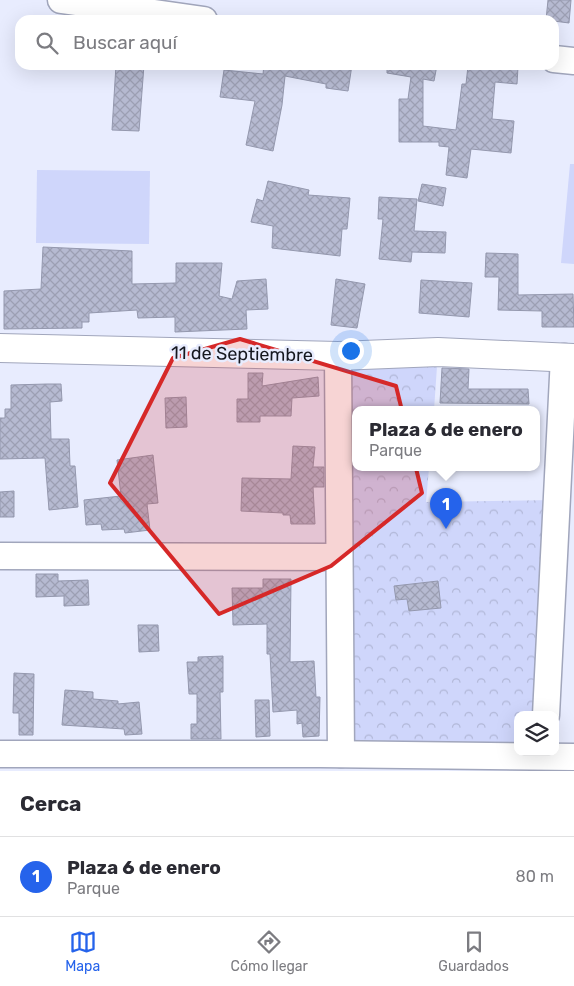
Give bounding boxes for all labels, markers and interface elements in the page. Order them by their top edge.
search box [15,15,559,70]
icon: search [33,29,61,57]
text: Buscar aquí [73,31,177,54]
your location [338,338,364,364]
street label: 11 de Septiembre [171,342,313,366]
popup [352,406,540,471]
text: Plaza 6 de enero [369,418,523,441]
text: Parque [369,441,422,460]
pin: 1 [430,488,462,529]
map controls [514,711,559,756]
button: layers [514,711,559,756]
text: Cerca [20,791,81,816]
text: Plaza 6 de enero [67,856,221,879]
text: 1 [32,867,40,886]
text: 80 m [516,867,554,886]
text: Parque [67,879,120,898]
tab: Mapa [65,928,100,975]
tab: Cómo llegar [231,928,308,975]
tab: Guardados [438,928,509,975]

